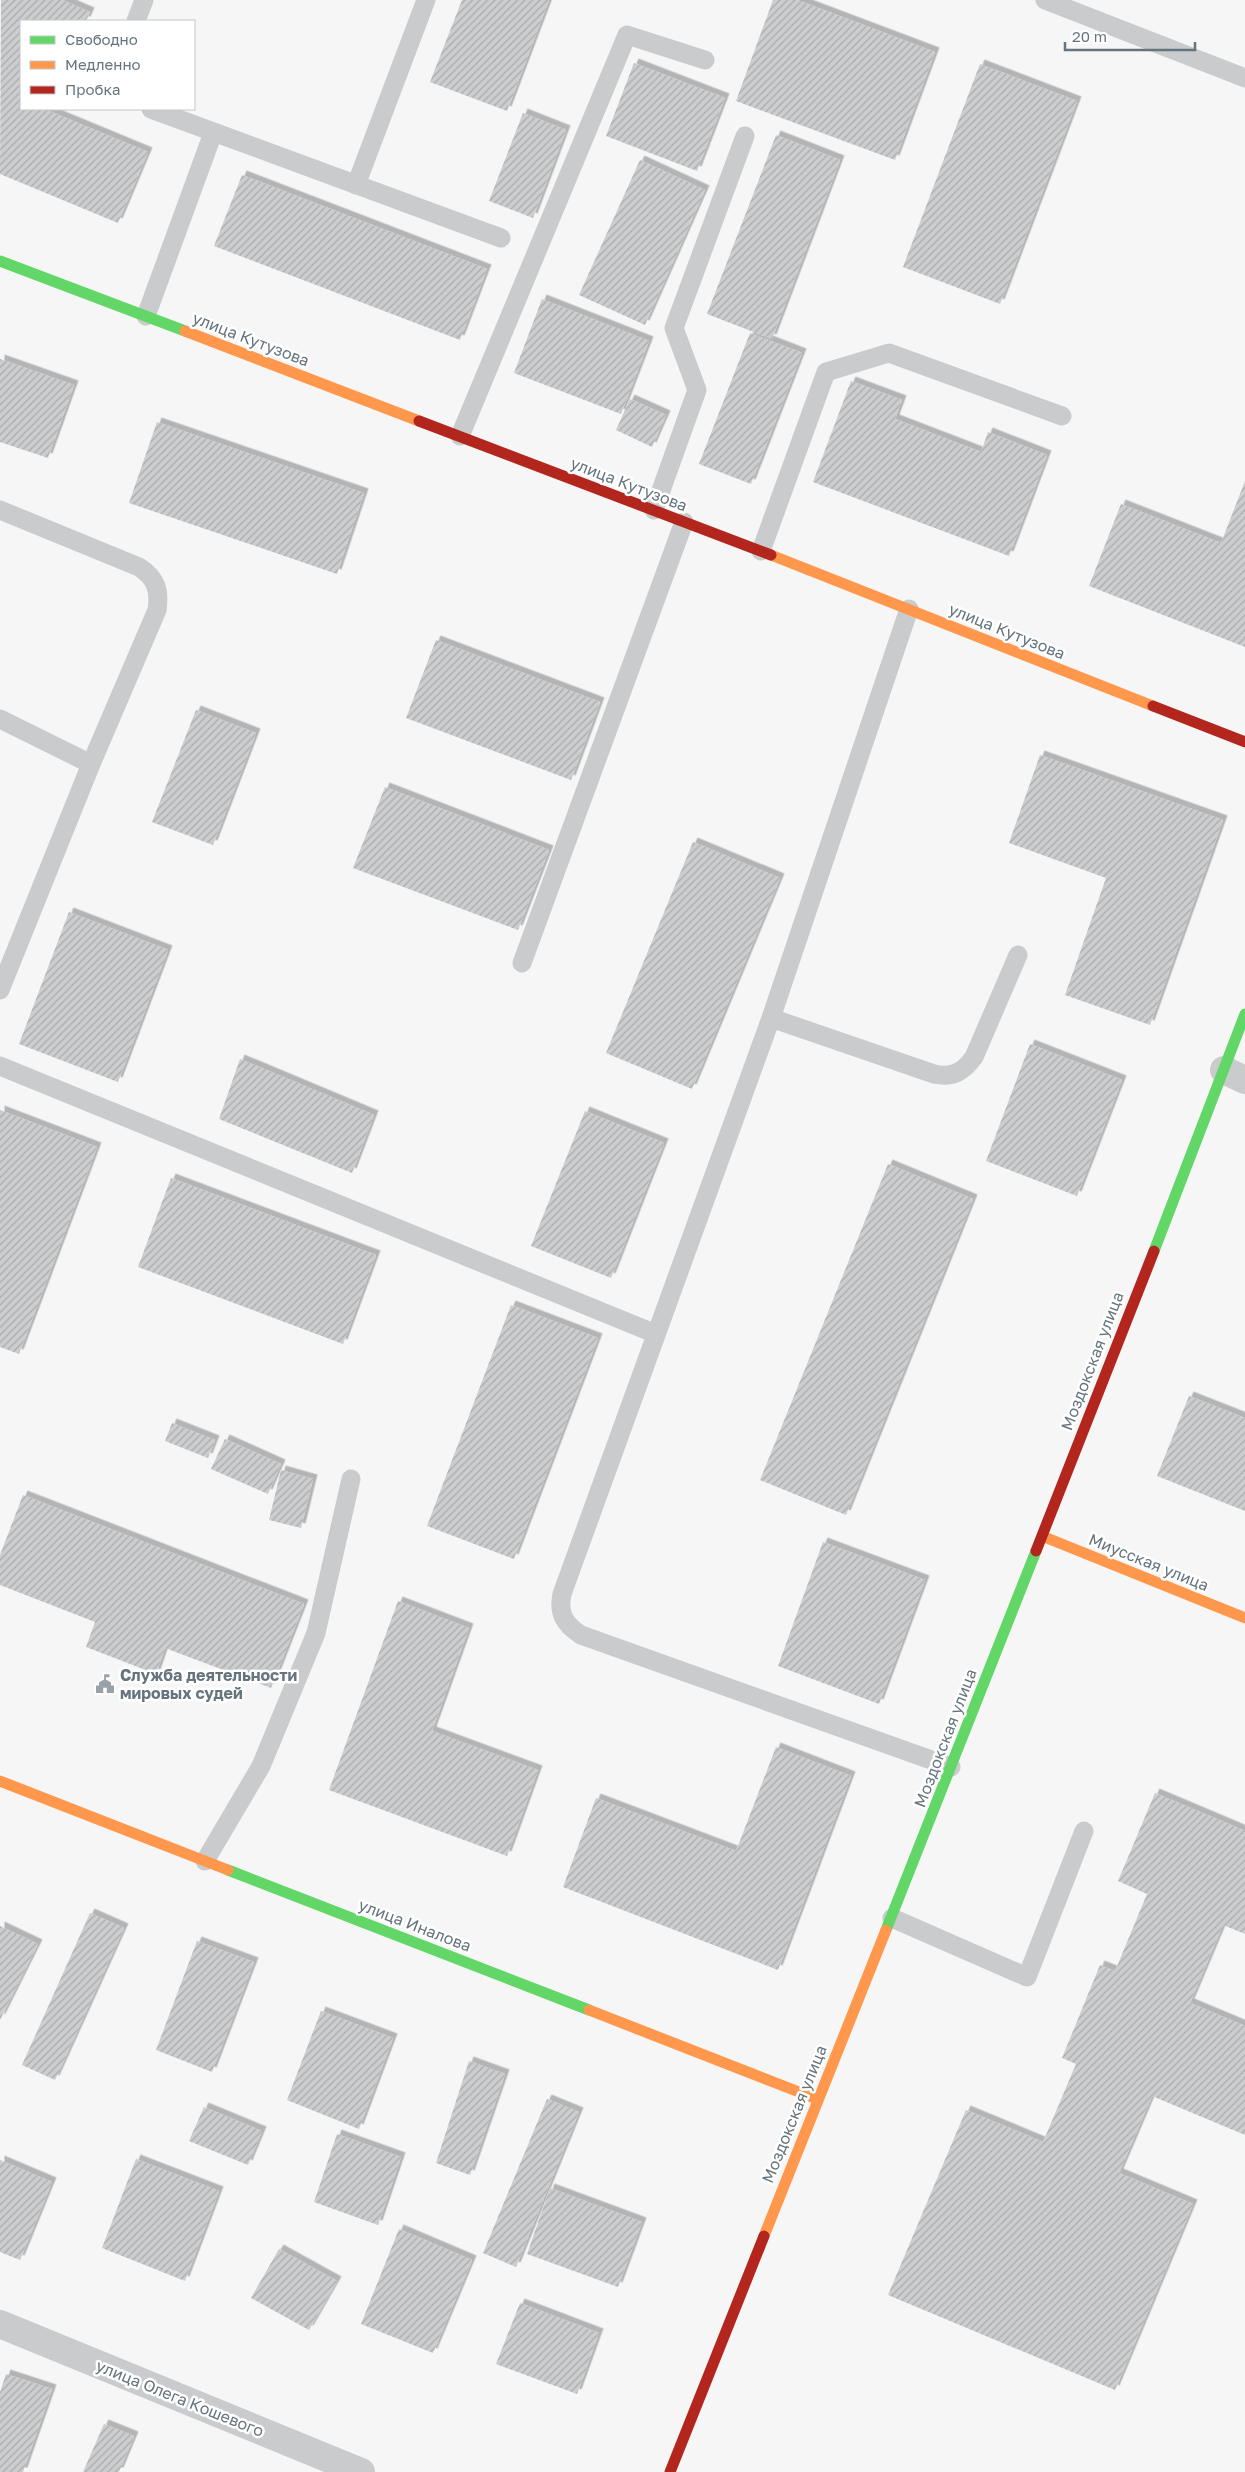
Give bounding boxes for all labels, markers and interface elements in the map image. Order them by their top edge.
legend [20,20,195,110]
scale bar [1065,20,1195,52]
text: 20 m [1072,27,1107,45]
text: Свободно [65,30,138,48]
text: Медленно [65,55,141,73]
text: Пробка [65,80,120,98]
street label: улица Кутузова [190,308,312,370]
street label: улица Кутузова [568,453,690,515]
street label: улица Кутузова [946,599,1068,663]
street label: Моздокская улица [1056,1289,1128,1433]
street label: Миусская улица [1086,1529,1212,1595]
place label: Служба деятельности мировых судей [120,1665,297,1703]
street label: Моздокская улица [909,1666,981,1810]
public building icon: Служба деятельности мировых судей [94,1673,116,1695]
street label: улица Иналова [356,1894,474,1956]
street label: Моздокская улица [757,2042,831,2186]
street label: улица Олега Кошевого [93,2355,267,2441]

